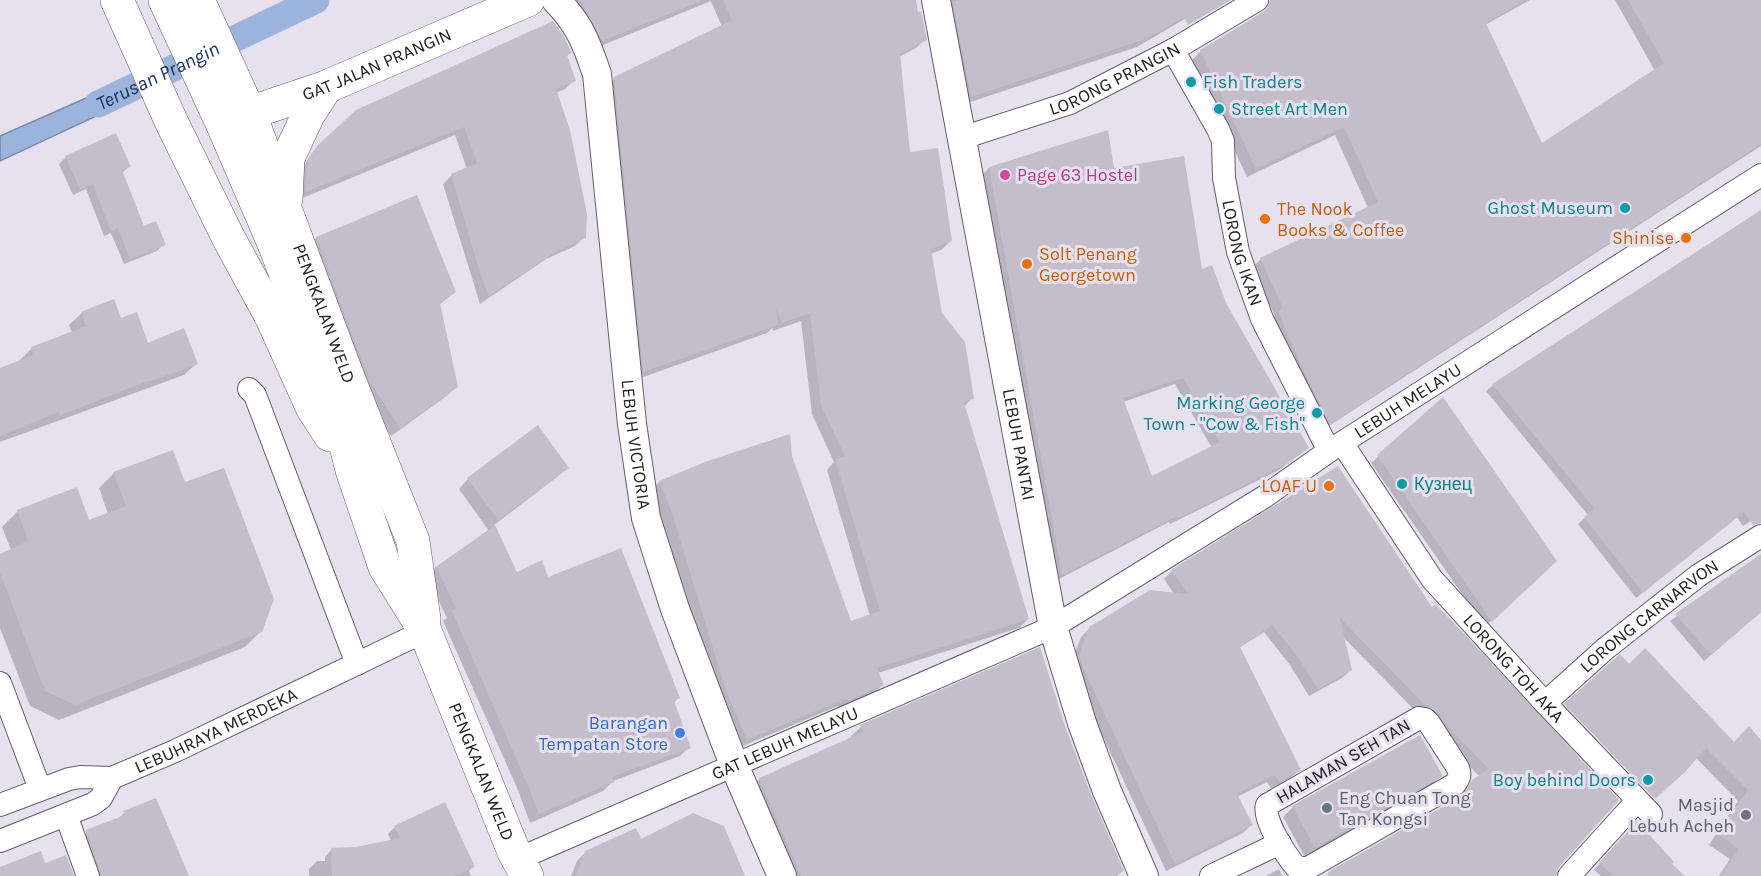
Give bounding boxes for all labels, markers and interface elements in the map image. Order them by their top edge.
street label: GAT JALAN PRANGIN [299,23,455,105]
water label: Terusan Prangin [92,36,223,115]
street label: LORONG PRANGIN [1046,37,1184,120]
place label: Fish Traders [1203,71,1302,93]
marker: Fish Traders [1184,75,1198,89]
place label: Street Art Men [1231,98,1348,120]
marker: Street Art Men [1212,102,1226,116]
place label: Page 63 Hostel [1017,164,1138,186]
marker: Page 63 Hostel [998,168,1012,182]
place label: Ghost Museum [1488,197,1613,219]
street label: LORONG IKAN [1217,198,1267,309]
place label: The Nook Books & Coffee [1277,198,1404,241]
marker: Ghost Museum [1618,201,1632,215]
marker: The Nook Books & Coffee [1258,212,1272,226]
place label: Shinise [1612,227,1674,249]
marker: Shinise [1679,231,1693,245]
street label: PENGKALAN WELD [288,241,360,386]
place label: Solt Penang Georgetown [1039,243,1137,286]
marker: Solt Penang Georgetown [1020,257,1034,271]
street label: LEBUH MELAYU [1350,358,1466,443]
street label: LEBUH VICTORIA [617,378,656,511]
street label: LEBUH PANTAI [998,387,1040,502]
place label: Marking George Town - "Cow & Fish" [1144,392,1305,435]
marker: Marking George Town - "Cow & Fish" [1310,406,1324,420]
place label: Кузнец [1414,473,1472,495]
place label: LOAF U [1261,475,1317,497]
marker: Кузнец [1395,477,1409,491]
marker: LOAF U [1322,479,1336,493]
street label: LORONG CARNARVON [1575,554,1723,677]
street label: LORONG TOH AKA [1458,609,1569,727]
street label: LEBUHRAYA MERDEKA [131,683,301,778]
street label: PENGKALAN WELD [444,699,519,844]
street label: GAT LEBUH MELAYU [708,702,862,785]
place label: Barangan Tempatan Store [539,712,668,755]
street label: HALAMAN SEH TAN [1272,714,1414,808]
marker: Barangan Tempatan Store [673,726,687,740]
place label: Boy behind Doors [1493,769,1636,791]
marker: Boy behind Doors [1641,773,1655,787]
place label: Eng Chuan Tong Tan Kongsi [1339,787,1471,830]
place label: Masjid Lebuh Acheh [1629,794,1734,837]
marker: Eng Chuan Tong Tan Kongsi [1320,801,1334,815]
marker: Masjid Lebuh Acheh [1739,808,1753,822]

